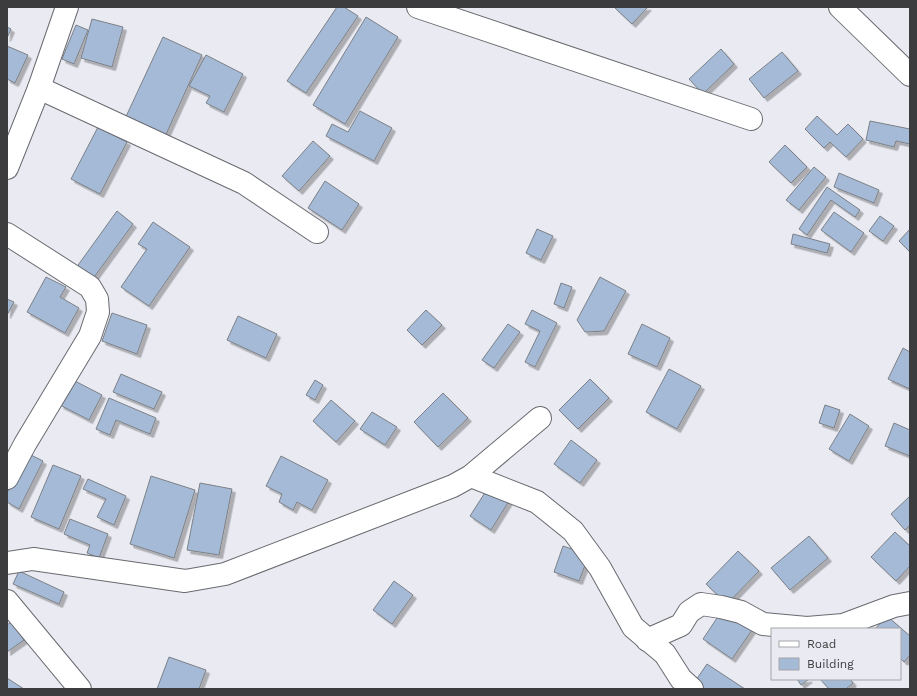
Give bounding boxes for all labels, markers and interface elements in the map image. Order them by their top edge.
legend [771,628,901,680]
text: Road [807,637,836,651]
text: Building [807,657,854,671]

